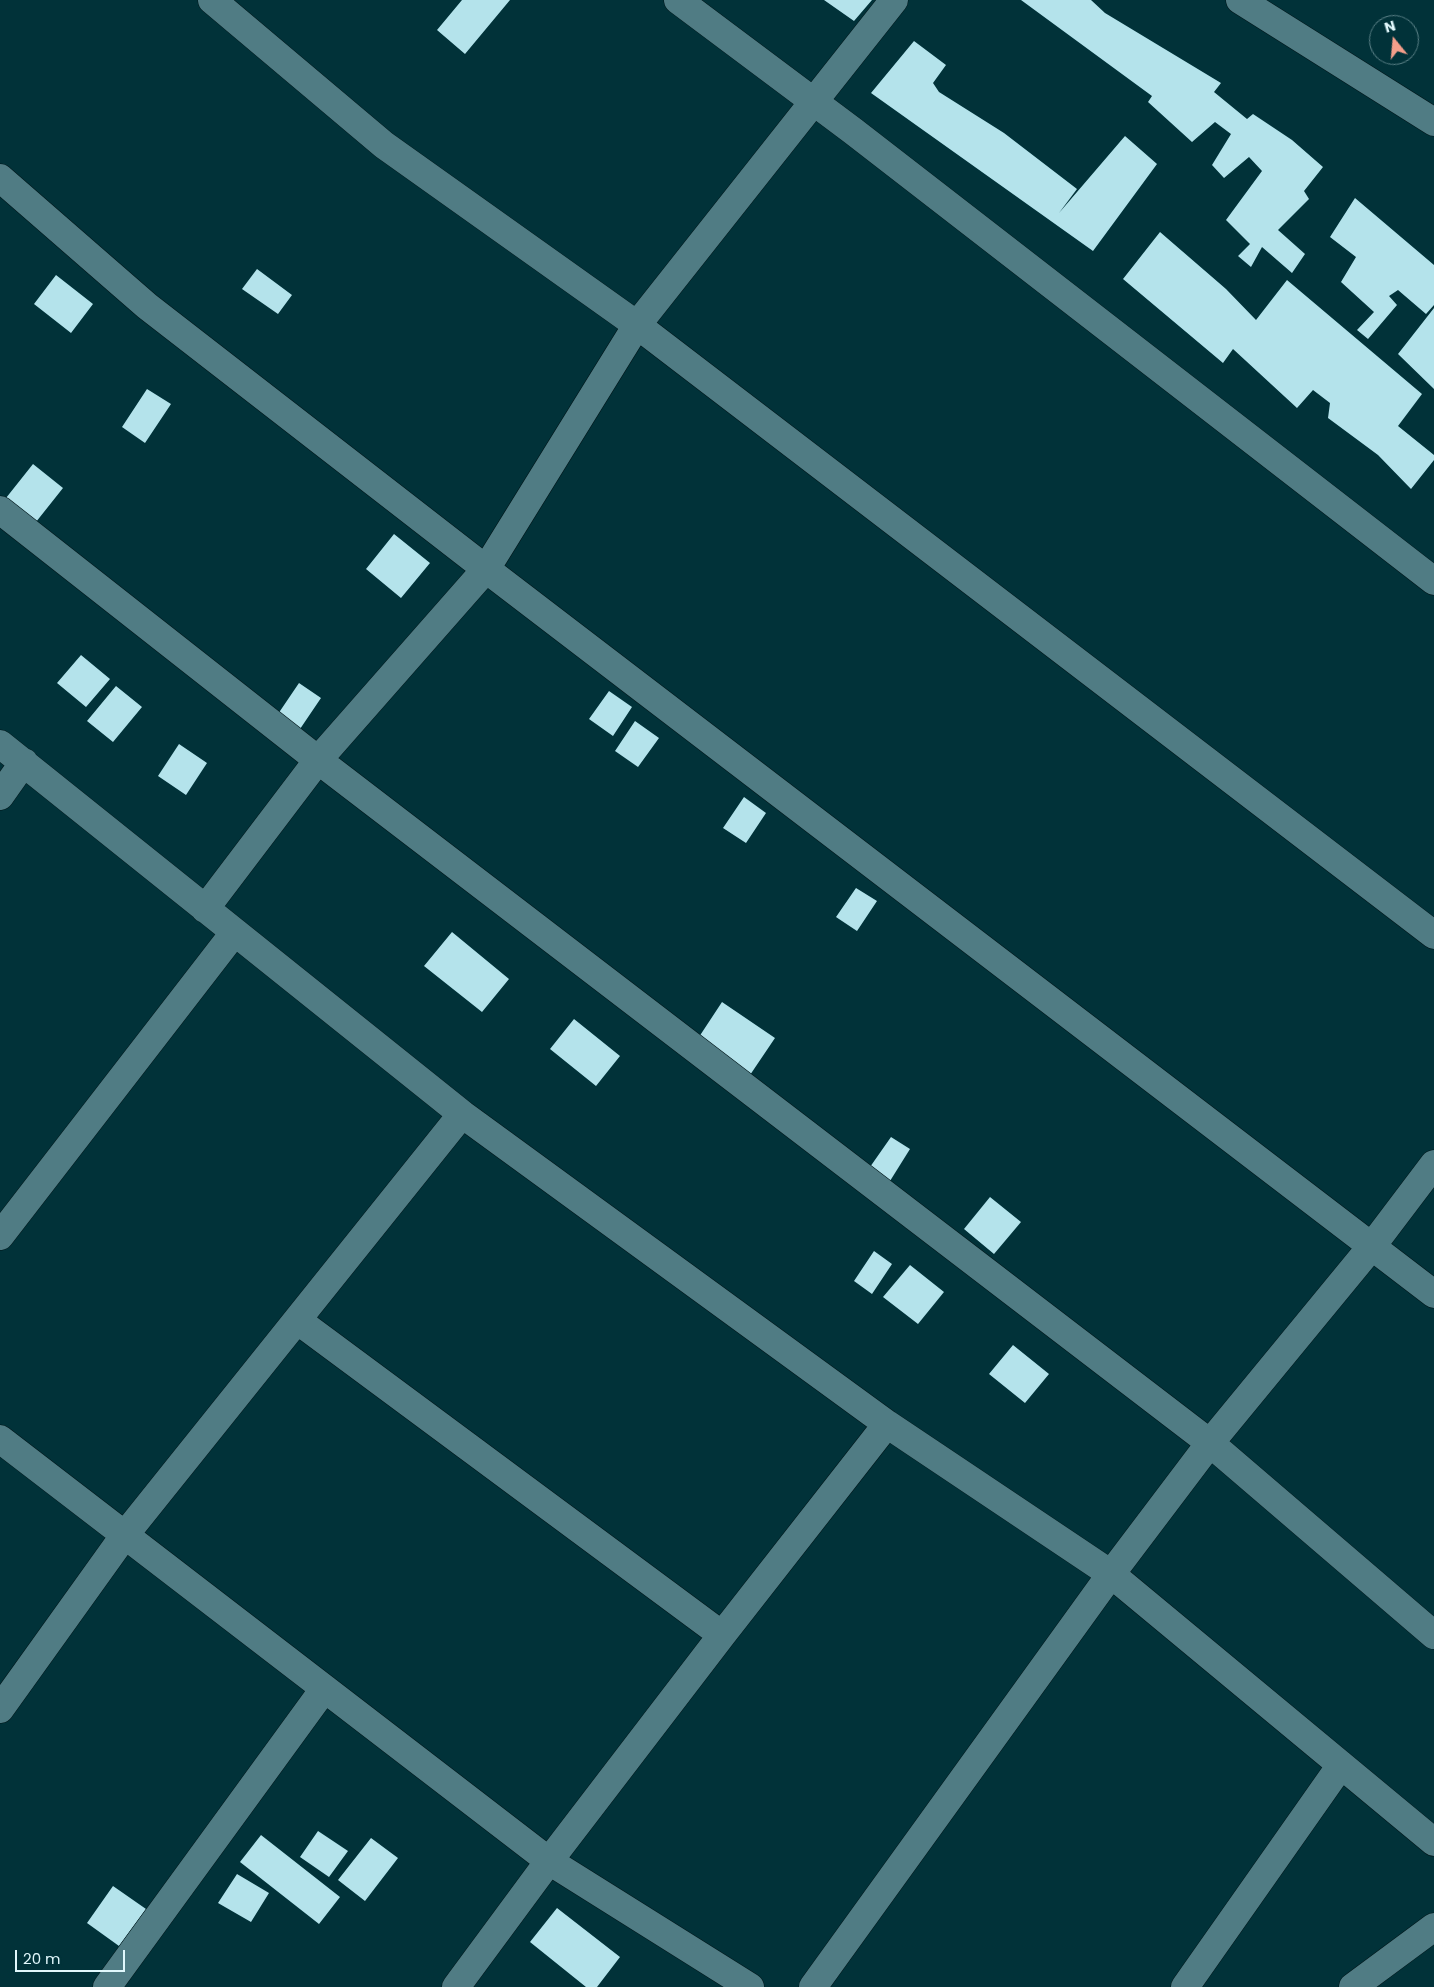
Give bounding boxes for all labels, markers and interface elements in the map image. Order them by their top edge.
north arrow [1369,15,1419,65]
text: N [1382,16,1398,38]
scale bar [18,1940,128,1972]
text: 20 m [23,1948,61,1969]

